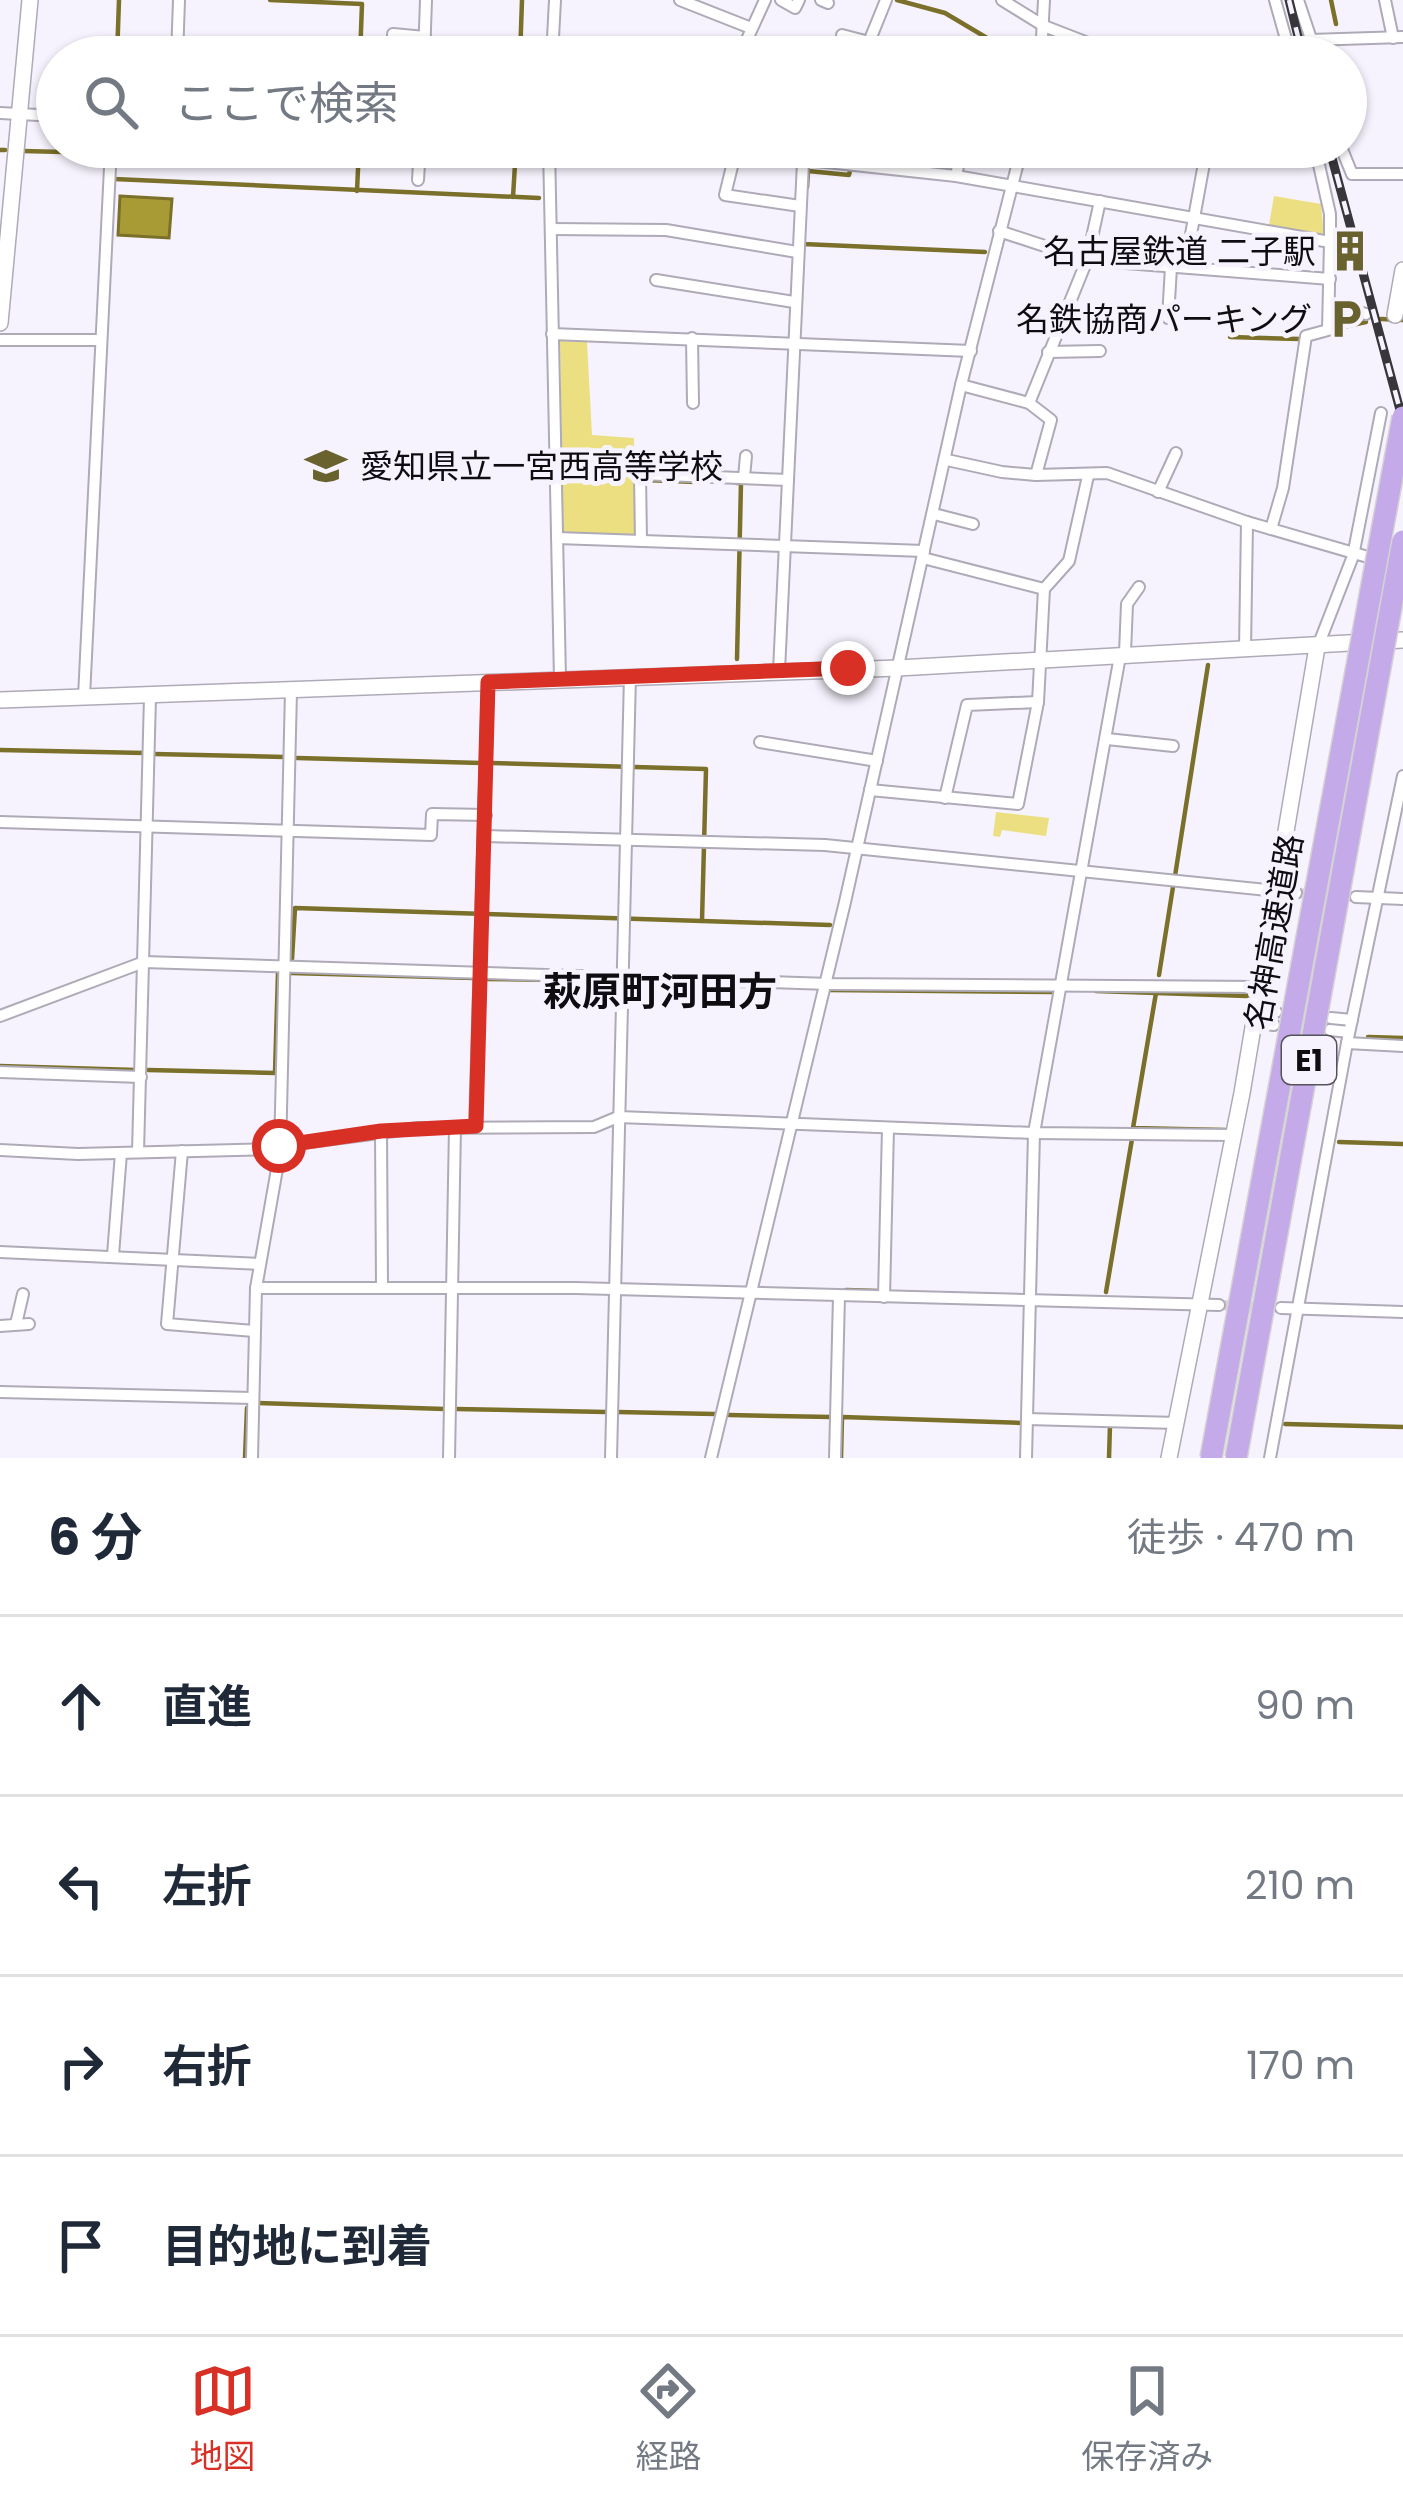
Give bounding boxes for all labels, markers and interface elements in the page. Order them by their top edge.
search box [36,36,1367,168]
icon: search [78,69,144,135]
text: ここで検索 [174,72,399,135]
place label: 名古屋鉄道 二子駅 [1043,228,1316,275]
building icon: 名古屋鉄道 二子駅 [1327,228,1373,274]
place label: 名鉄協商パーキング [1016,296,1312,343]
parking icon: 名鉄協商パーキング [1323,296,1369,342]
school or university icon: 愛知県立一宮西高等学校 [303,443,349,489]
place label: 愛知県立一宮西高等学校 [360,443,723,490]
route end [821,641,875,695]
street label: 名神高速道路 [1234,830,1314,1034]
district label: 萩原町河田方 [543,964,777,1019]
road number: E1 [1282,1036,1336,1084]
route start [252,1119,306,1173]
text: 6 分 [48,1501,142,1573]
text: 徒歩 · 470 m [1127,1510,1355,1565]
icon: ahead [48,1673,114,1739]
text: 直進 [162,1675,252,1738]
text: 90 m [1255,1678,1355,1733]
icon: left [48,1853,114,1919]
text: 左折 [162,1855,252,1918]
text: 210 m [1245,1858,1355,1913]
icon: right [48,2033,114,2099]
text: 右折 [162,2035,252,2098]
text: 170 m [1246,2038,1355,2093]
icon: arrive [48,2213,114,2279]
text: 目的地に到着 [162,2215,432,2278]
tab: 地図 [190,2358,256,2482]
tab: 経路 [635,2358,701,2482]
tab: 保存済み [1081,2358,1213,2482]

